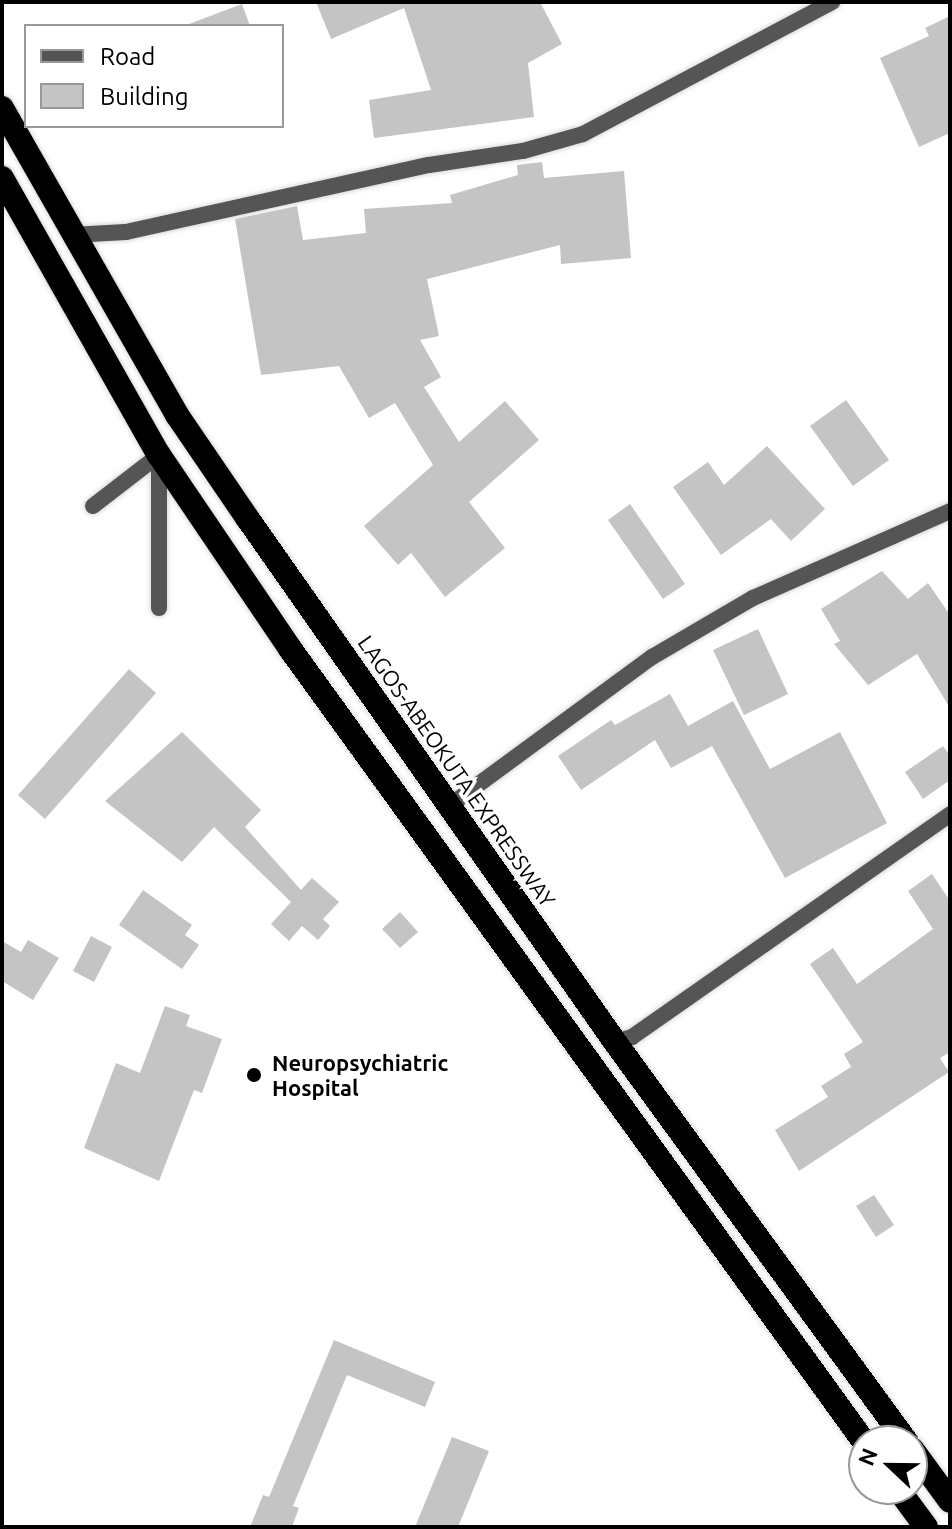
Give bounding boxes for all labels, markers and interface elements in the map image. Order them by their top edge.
legend [24,24,284,128]
text: Road [100,43,155,70]
text: Building [100,83,188,110]
street label: LAGOS-ABEOKUTA EXPRESSWAY [353,630,561,912]
place label: Neuropsychiatric Hospital [272,1049,448,1100]
marker: Neuropsychiatric Hospital [243,1064,265,1086]
north arrow [848,1425,928,1505]
text: N [852,1444,882,1469]

